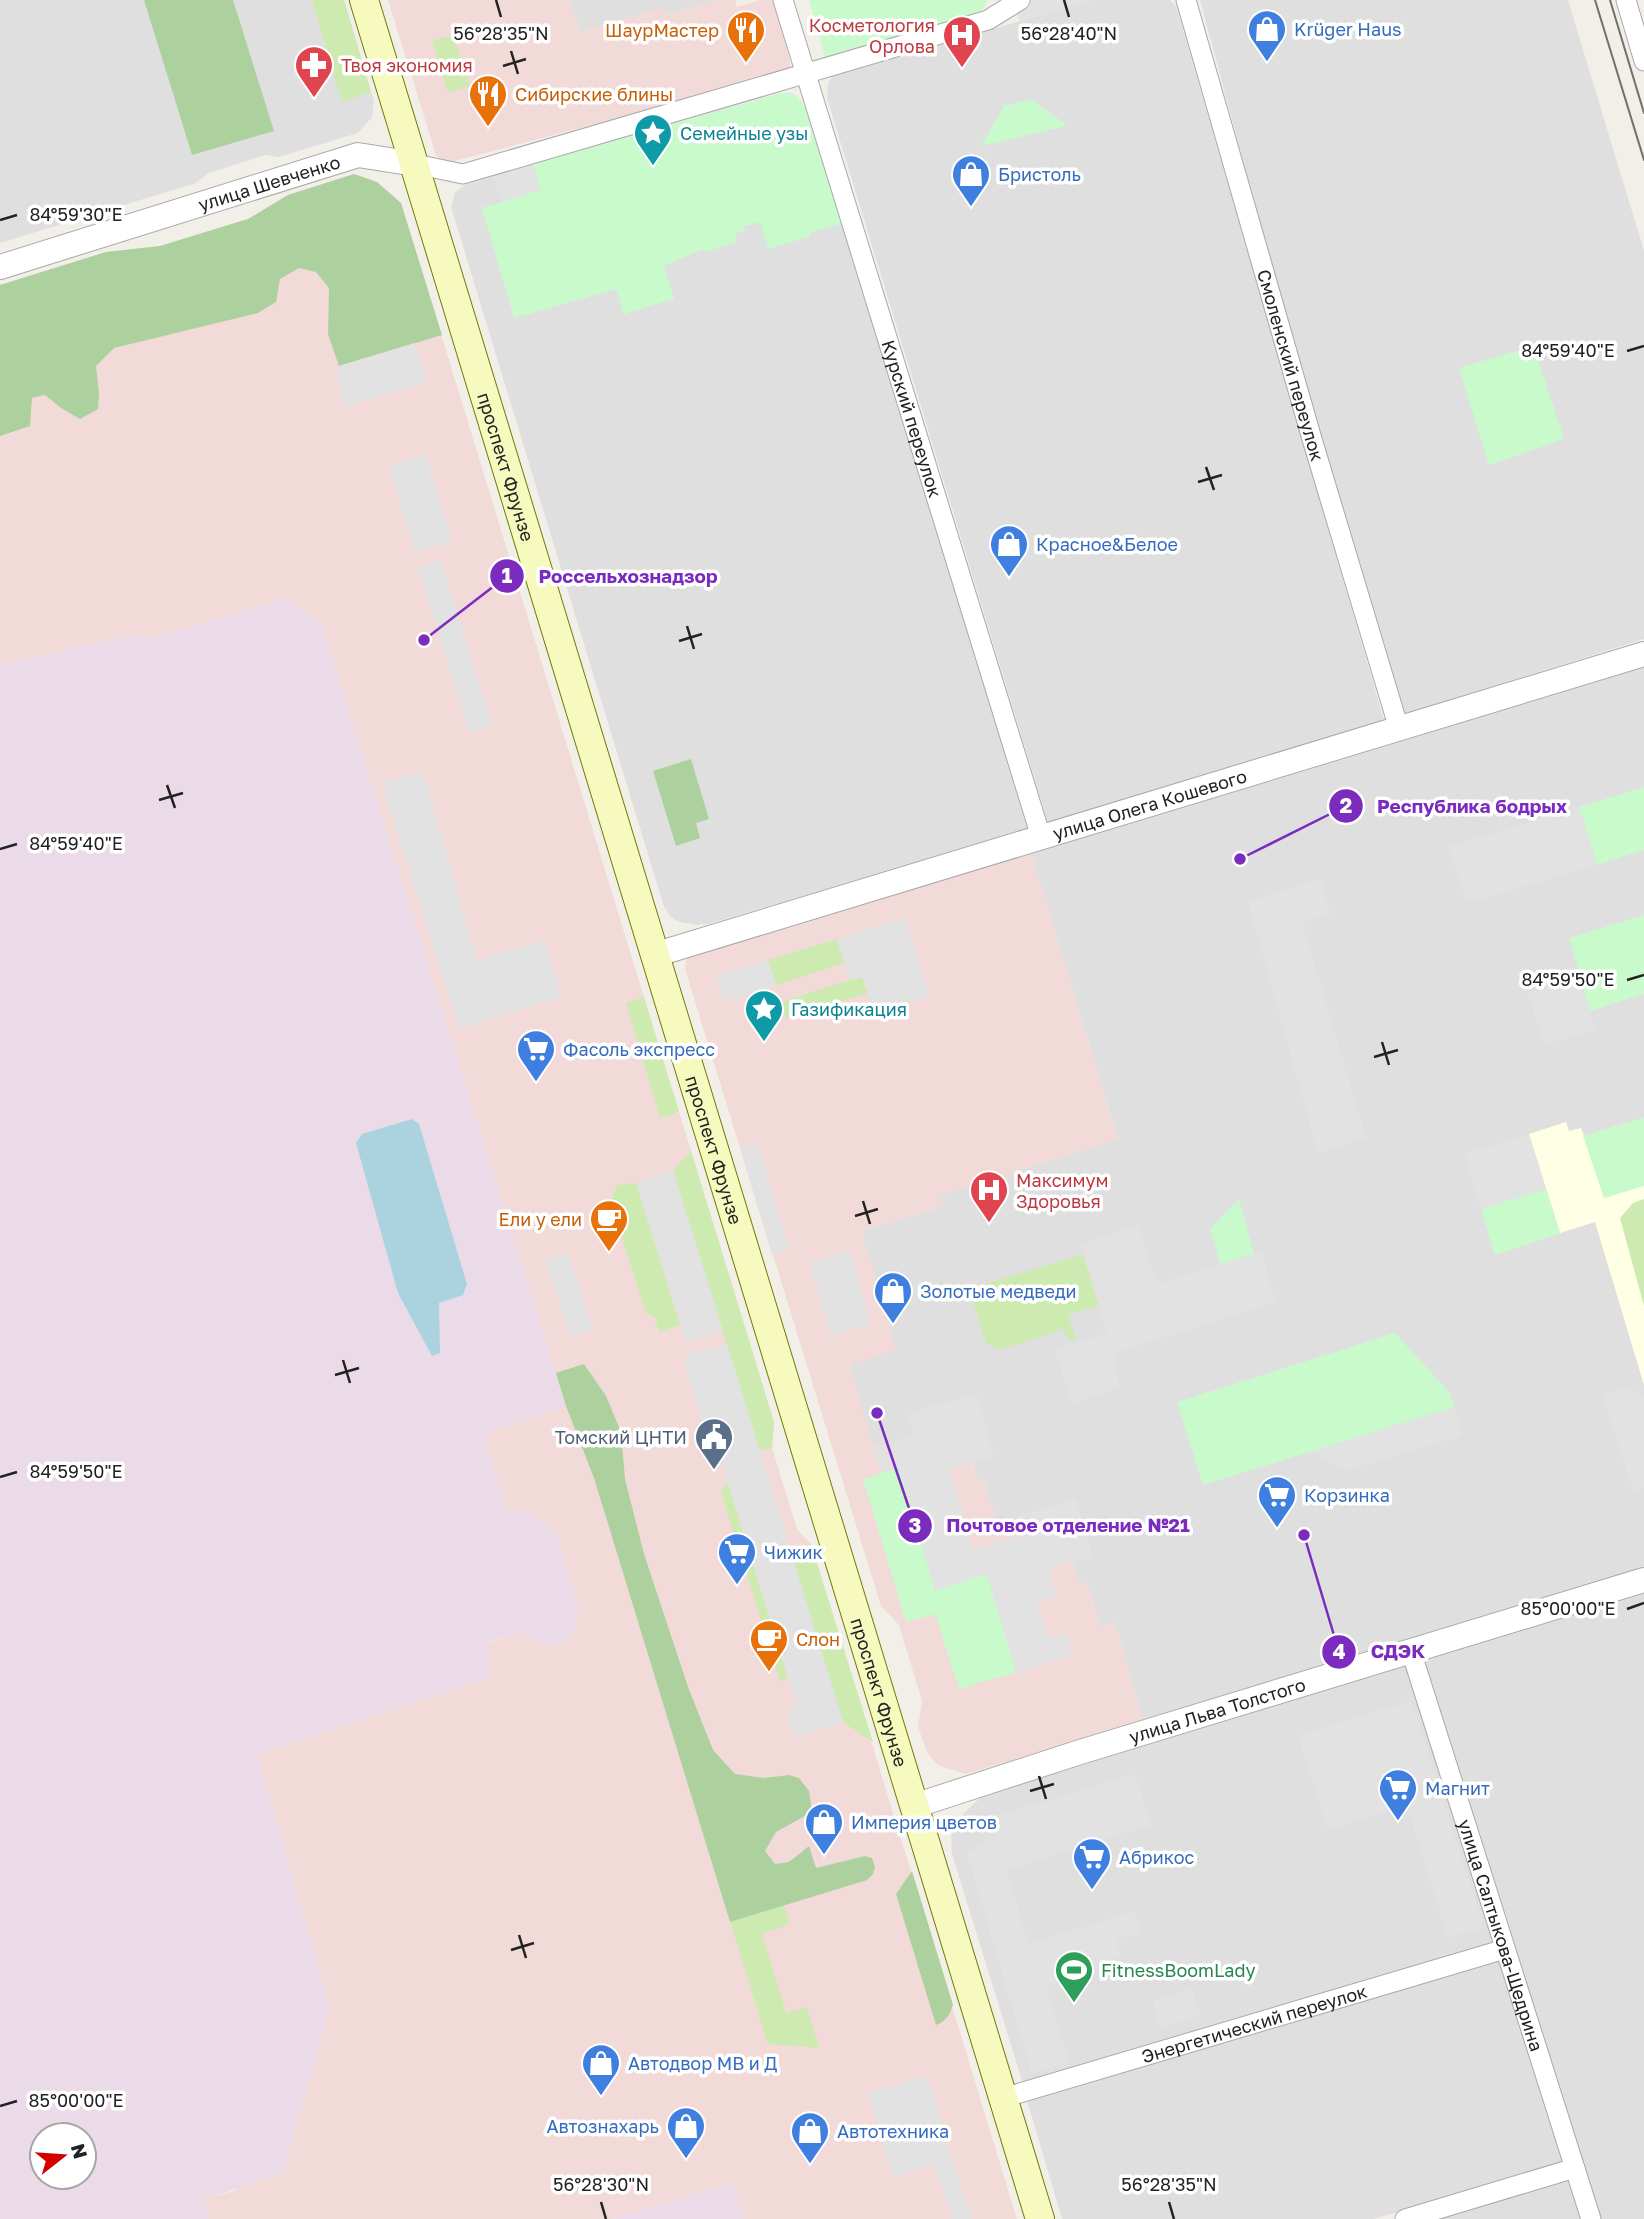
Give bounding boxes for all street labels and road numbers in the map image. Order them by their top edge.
street label: улица Шевченко [195,150,343,215]
street label: Смоленский переулок [1253,267,1329,464]
street label: Курский переулок [877,337,947,500]
street label: проспект Фрунзе [473,390,539,544]
street label: улица Олега Кошевого [1050,764,1249,844]
street label: проспект Фрунзе [681,1073,747,1227]
street label: проспект Фрунзе [846,1615,913,1769]
street label: улица Льва Толстого [1126,1673,1308,1747]
street label: улица Салтыкова-Щедрина [1454,1816,1548,2054]
street label: Энергетический переулок [1139,1980,1369,2067]

